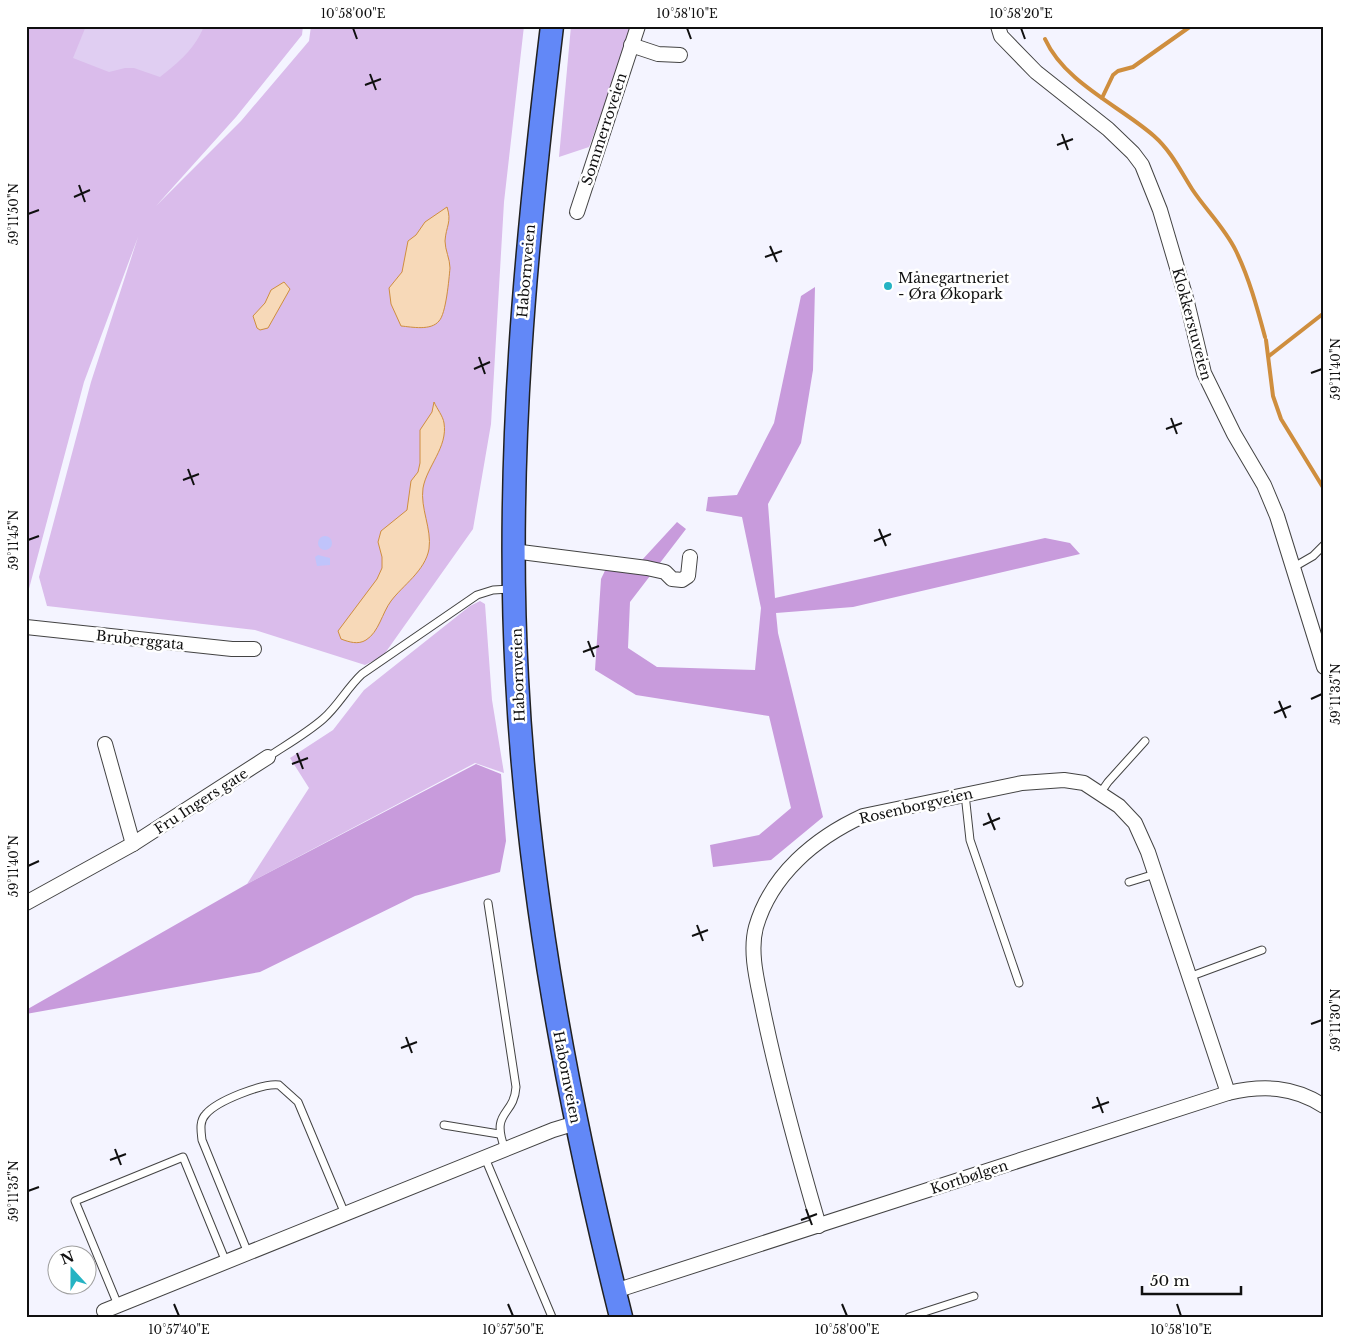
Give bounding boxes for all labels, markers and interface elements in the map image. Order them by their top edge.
text: 10°58'00"E [321,6,386,21]
text: 10°58'10"E [656,6,718,21]
text: 10°58'20"E [989,6,1053,21]
street label: Sommerroveien [577,70,631,187]
text: 59°11'50"N [6,183,21,245]
street label: Habornveien [513,223,539,318]
street label: Klokkerstuveien [1168,266,1216,383]
place label: Månegartneriet - Øra Økopark [898,269,1010,303]
marker: Månegartneriet - Øra Økopark [882,280,894,292]
text: 59°11'40"N [1328,338,1343,400]
text: 59°11'45"N [6,510,21,570]
street label: Bruberggata [95,626,185,654]
street label: Habornveien [507,627,529,722]
text: 59°11'35"N [1328,663,1343,725]
street label: Fru Ingers gate [151,764,251,838]
street label: Rosenborgveien [857,784,975,828]
text: 59°11'40"N [6,835,21,897]
text: 59°11'30"N [1328,988,1343,1052]
street label: Habornveien [549,1029,585,1125]
street label: Kortbølgen [928,1156,1010,1198]
text: 59°11'35"N [6,1160,21,1222]
north arrow [48,1246,98,1296]
text: N [58,1247,77,1269]
scale bar [1142,1263,1241,1295]
text: 50 m [1150,1271,1190,1290]
text: 10°57'40"E [148,1322,210,1337]
text: 10°57'50"E [482,1322,544,1337]
text: 10°58'00"E [815,1322,880,1337]
text: 10°58'10"E [1150,1322,1212,1337]

